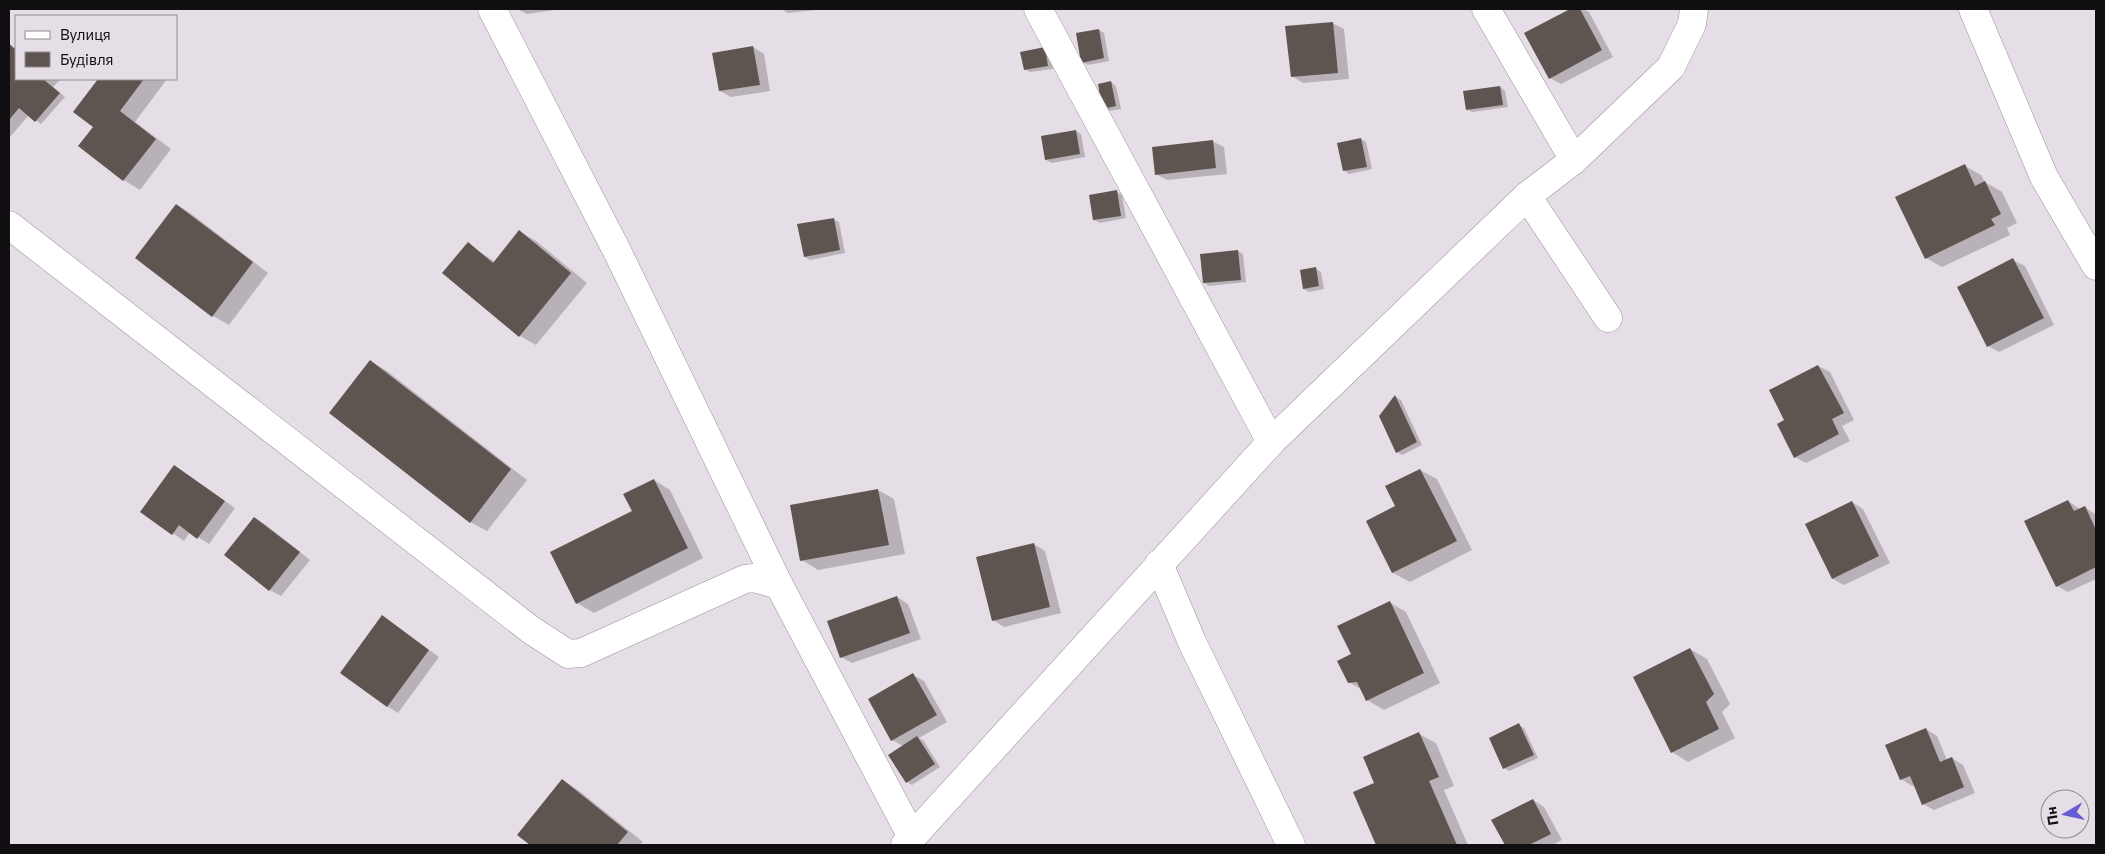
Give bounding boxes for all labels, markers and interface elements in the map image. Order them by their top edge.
legend [15,15,178,80]
text: Вулиця [60,25,111,43]
text: Будівля [60,50,113,68]
north arrow [2040,789,2090,839]
text: Пн [2042,806,2062,827]

